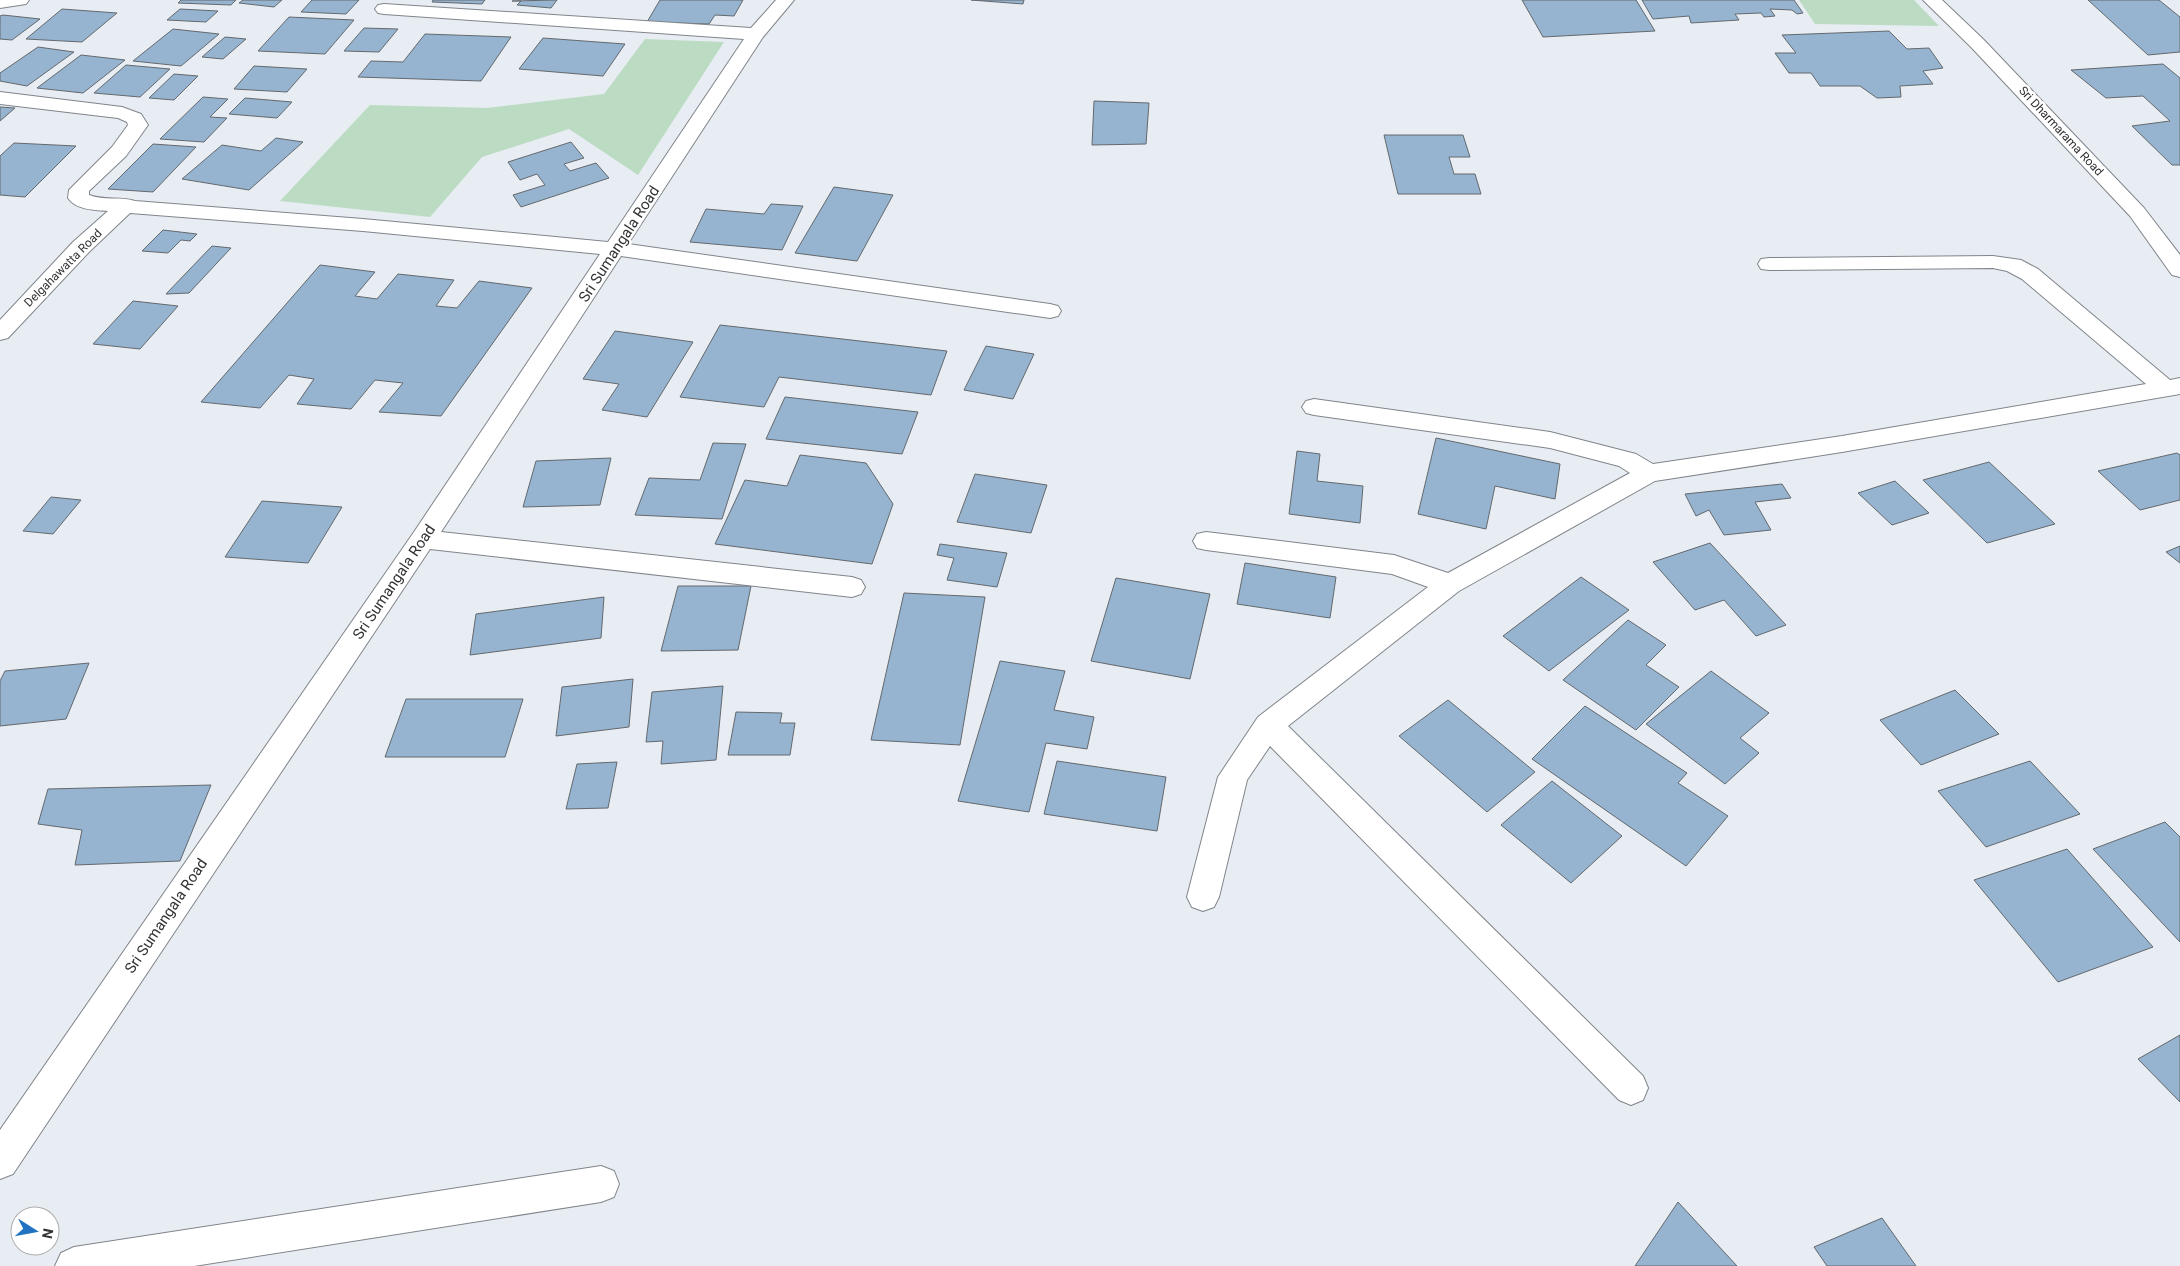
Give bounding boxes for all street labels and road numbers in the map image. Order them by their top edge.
street label: Sri Dharmarama Road [2016,83,2106,179]
street label: Sri Sumangala Road [575,183,663,305]
street label: Delgahawatta Road [21,226,105,310]
street label: Sri Sumangala Road [349,521,439,643]
street label: Sri Sumangala Road [121,855,211,977]

